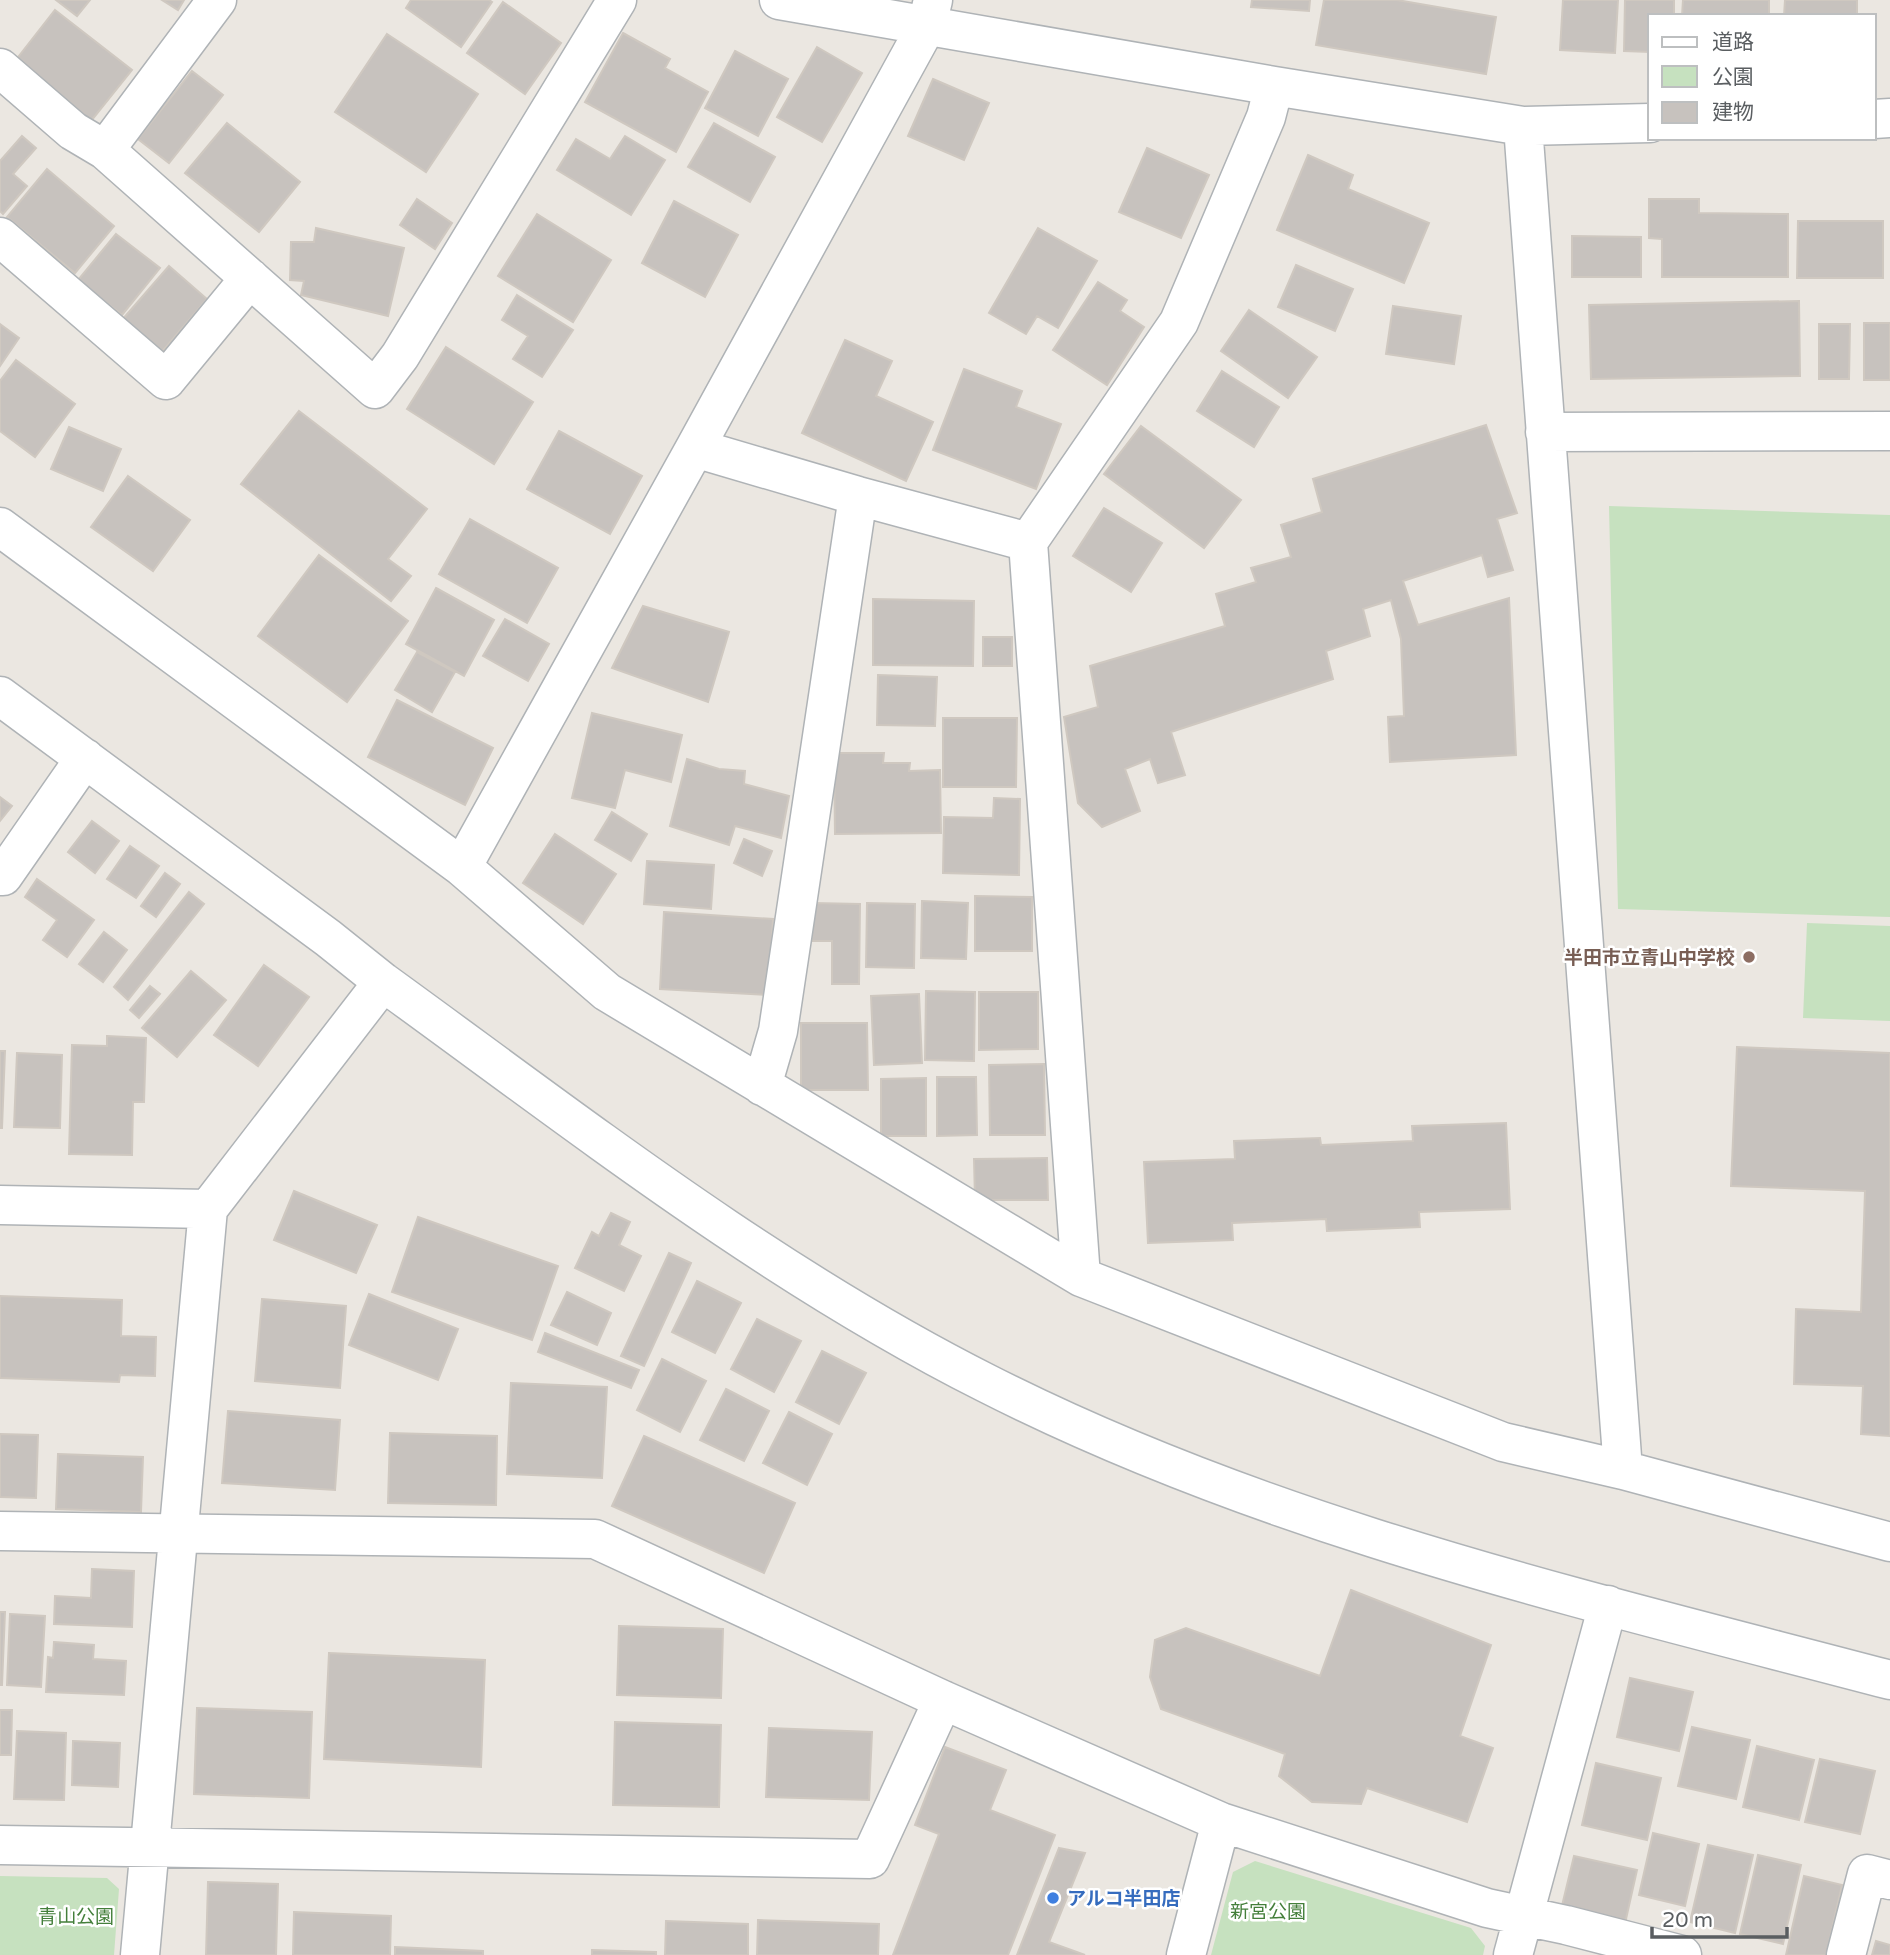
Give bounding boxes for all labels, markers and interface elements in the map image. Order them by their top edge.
legend [1648,14,1876,140]
text: 道路 [1712,30,1754,55]
text: 公園 [1712,65,1754,90]
text: 建物 [1712,100,1754,125]
place label: 半田市立青山中学校 [1564,947,1735,969]
marker: 半田市立青山中学校 [1741,949,1757,965]
place label: アルコ半田店 [1067,1888,1180,1910]
marker: アルコ半田店 [1045,1890,1061,1906]
scale bar [1652,1896,1787,1940]
park label: 新宮公園 [1230,1901,1306,1923]
park label: 青山公園 [38,1906,114,1928]
text: 20 m [1662,1908,1713,1933]

